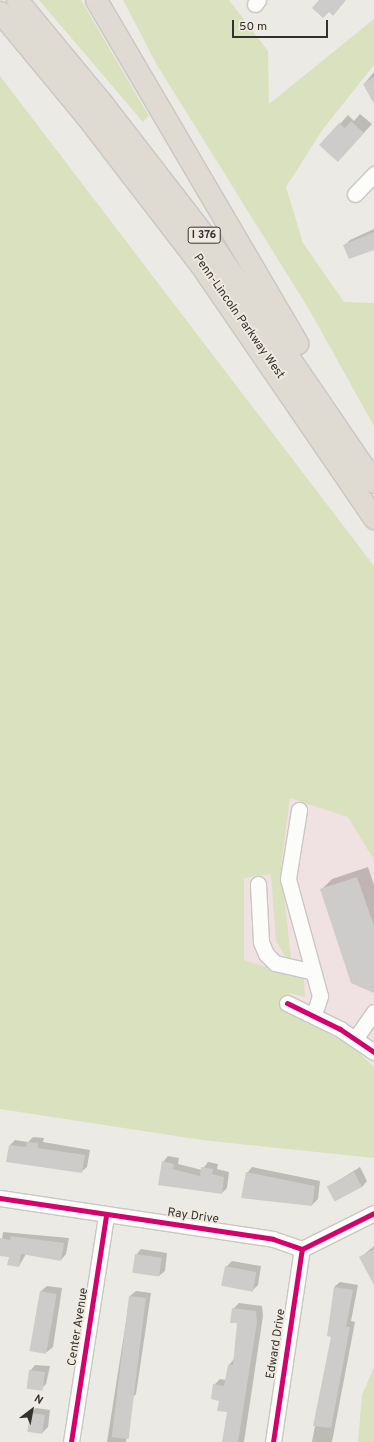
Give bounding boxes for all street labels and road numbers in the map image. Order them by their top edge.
road number: I 376 [187,226,221,244]
street label: Penn-Lincoln Parkway West [189,252,287,382]
street label: Ray Drive [166,1206,220,1228]
street label: Center Avenue [66,1287,92,1367]
street label: Edward Drive [264,1308,290,1380]

